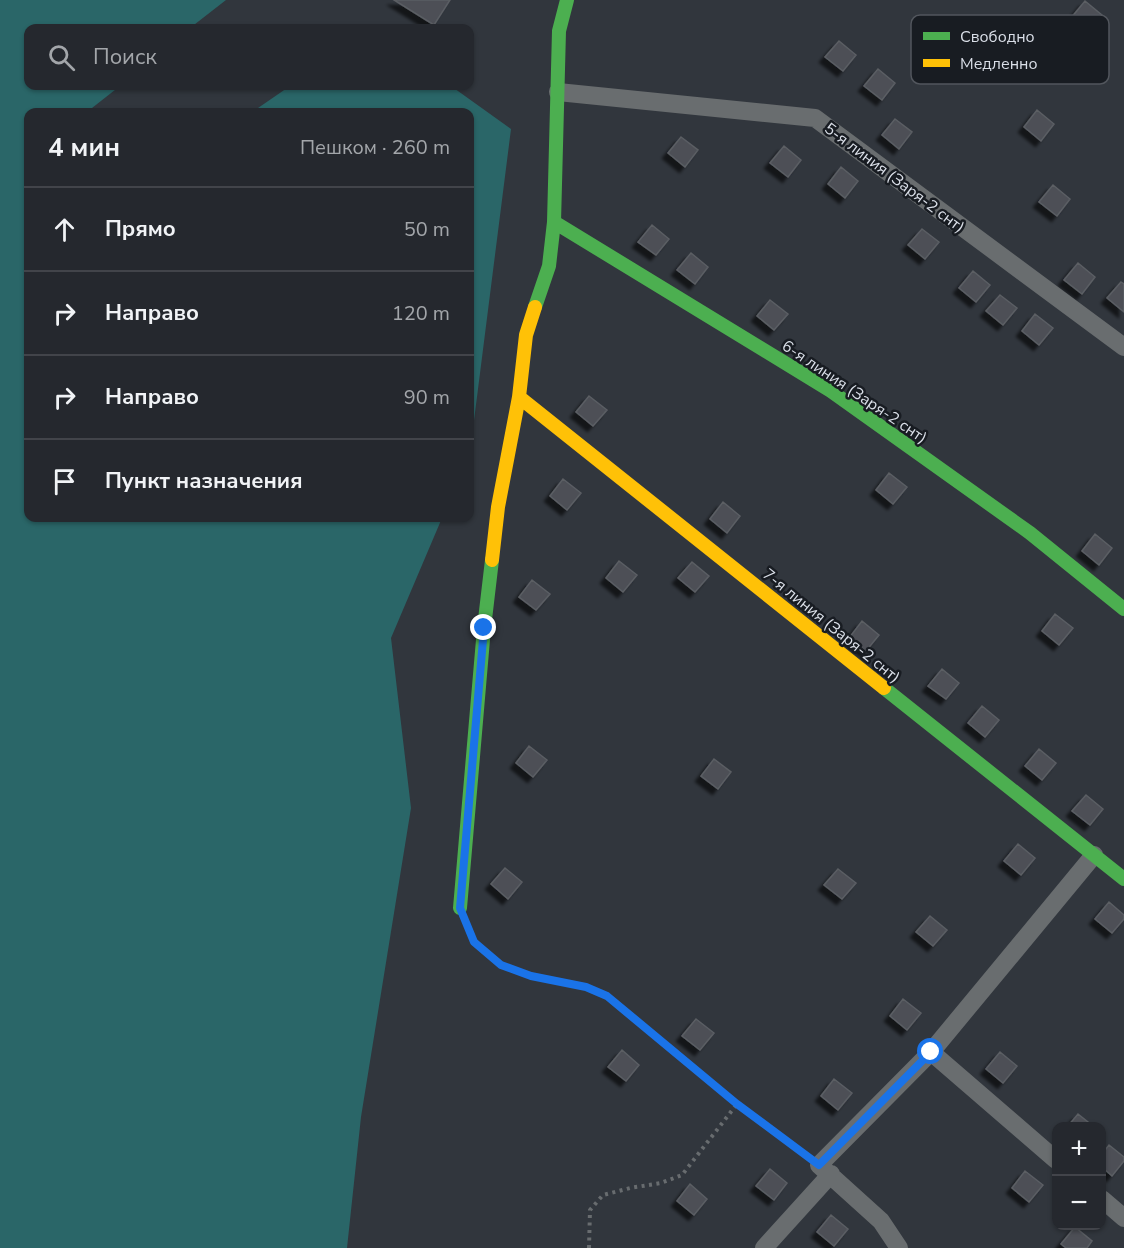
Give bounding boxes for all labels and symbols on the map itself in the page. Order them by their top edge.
legend [911,15,1109,84]
text: Свободно [960,26,1035,48]
text: Медленно [960,53,1038,75]
street label: 5-я линия (Заря-2 снт) [820,118,969,238]
street label: 6-я линия (Заря-2 снт) [777,335,931,449]
street label: 7-я линия (Заря-2 снт) [758,563,905,688]
route end [470,614,496,640]
route start [917,1038,943,1064]

